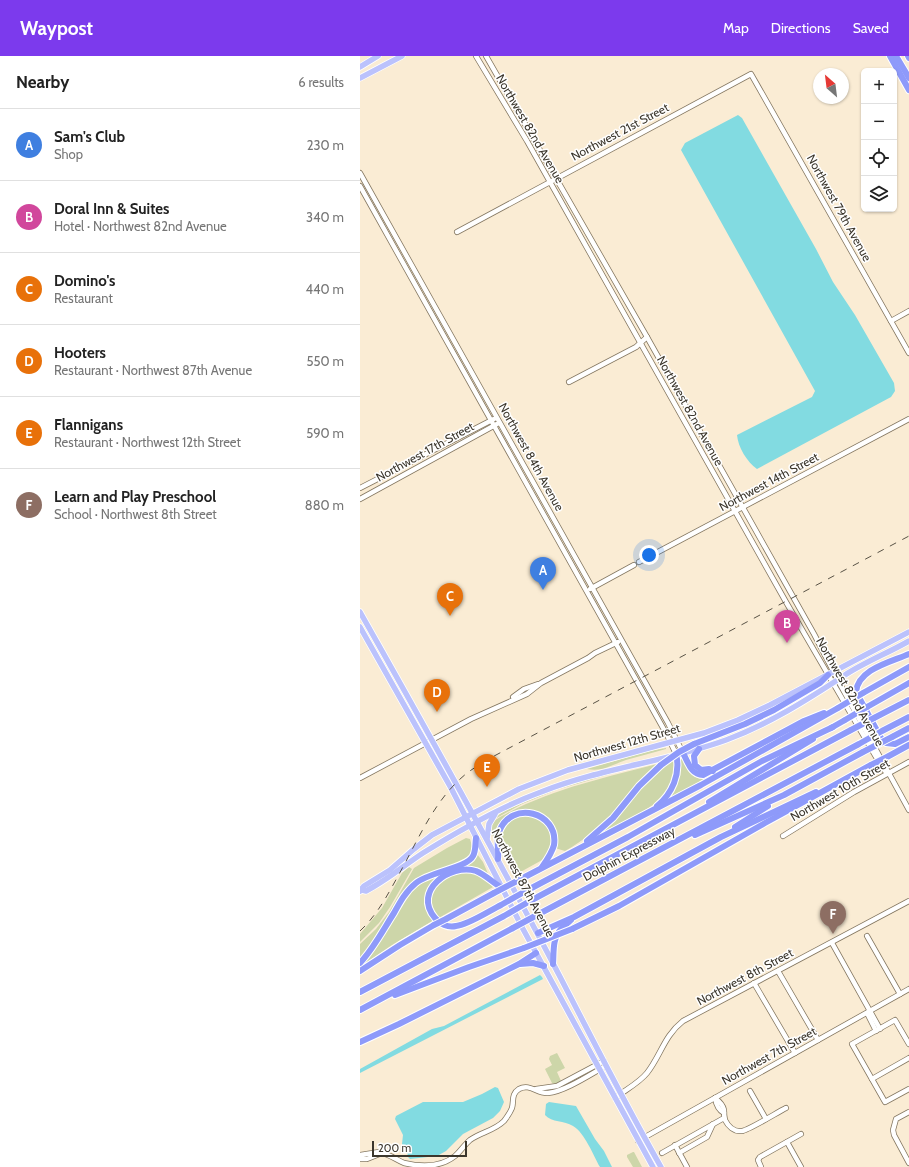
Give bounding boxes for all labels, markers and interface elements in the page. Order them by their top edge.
text: Waypost [20,17,93,40]
text: Map [723,19,749,37]
text: Directions [771,19,831,37]
text: Saved [853,19,889,37]
north arrow [813,68,849,104]
map controls [861,68,897,212]
button: + [861,68,897,104]
text: Nearby [16,72,69,92]
street label: Northwest 82nd Avenue [493,72,568,186]
text: 6 results [298,74,344,90]
street label: Northwest 21st Street [568,99,671,164]
button: − [861,104,897,140]
text: Sam's Club [54,128,125,146]
text: A [25,137,33,153]
text: 230 m [307,137,344,153]
button: locate [861,140,897,176]
text: Shop [54,146,83,162]
street label: Northwest 79th Avenue [804,152,875,264]
button: layers [861,176,897,212]
text: Doral Inn & Suites [54,200,169,218]
text: B [25,209,33,225]
text: 340 m [306,209,344,225]
text: Hotel · Northwest 82nd Avenue [54,218,227,234]
text: Domino's [54,272,115,290]
text: C [25,281,33,297]
text: 440 m [306,281,344,297]
text: Restaurant [54,290,113,306]
text: Hooters [54,344,106,362]
text: D [24,353,34,369]
text: 550 m [307,353,344,369]
street label: Northwest 82nd Avenue [654,353,727,468]
text: Restaurant · Northwest 87th Avenue [54,362,252,378]
street label: Northwest 84th Avenue [496,400,567,513]
text: Flannigans [54,416,123,434]
street label: Northwest 17th Street [373,418,476,485]
text: E [25,425,33,441]
text: 590 m [306,425,344,441]
text: Restaurant · Northwest 12th Street [54,434,241,450]
street label: Northwest 14th Street [716,449,821,514]
text: Learn and Play Preschool [54,488,216,506]
text: F [26,497,32,513]
text: 880 m [305,497,344,513]
text: School · Northwest 8th Street [54,506,217,522]
your location [639,545,659,565]
pin: A [530,557,556,590]
pin: C [437,583,463,616]
pin: B [774,610,800,643]
street label: Northwest 82nd Avenue [813,635,888,749]
pin: D [424,679,450,712]
street label: Northwest 12th Street [572,720,682,765]
pin: E [474,754,500,787]
street label: Northwest 10th Street [788,755,892,824]
street label: Dolphin Expressway [580,823,677,884]
street label: Northwest 87th Avenue [489,826,558,939]
pin: F [820,901,846,934]
street label: Northwest 8th Street [694,945,796,1008]
street label: Northwest 7th Street [719,1023,819,1088]
scale bar [372,1139,467,1158]
text: 200 m [378,1141,411,1155]

